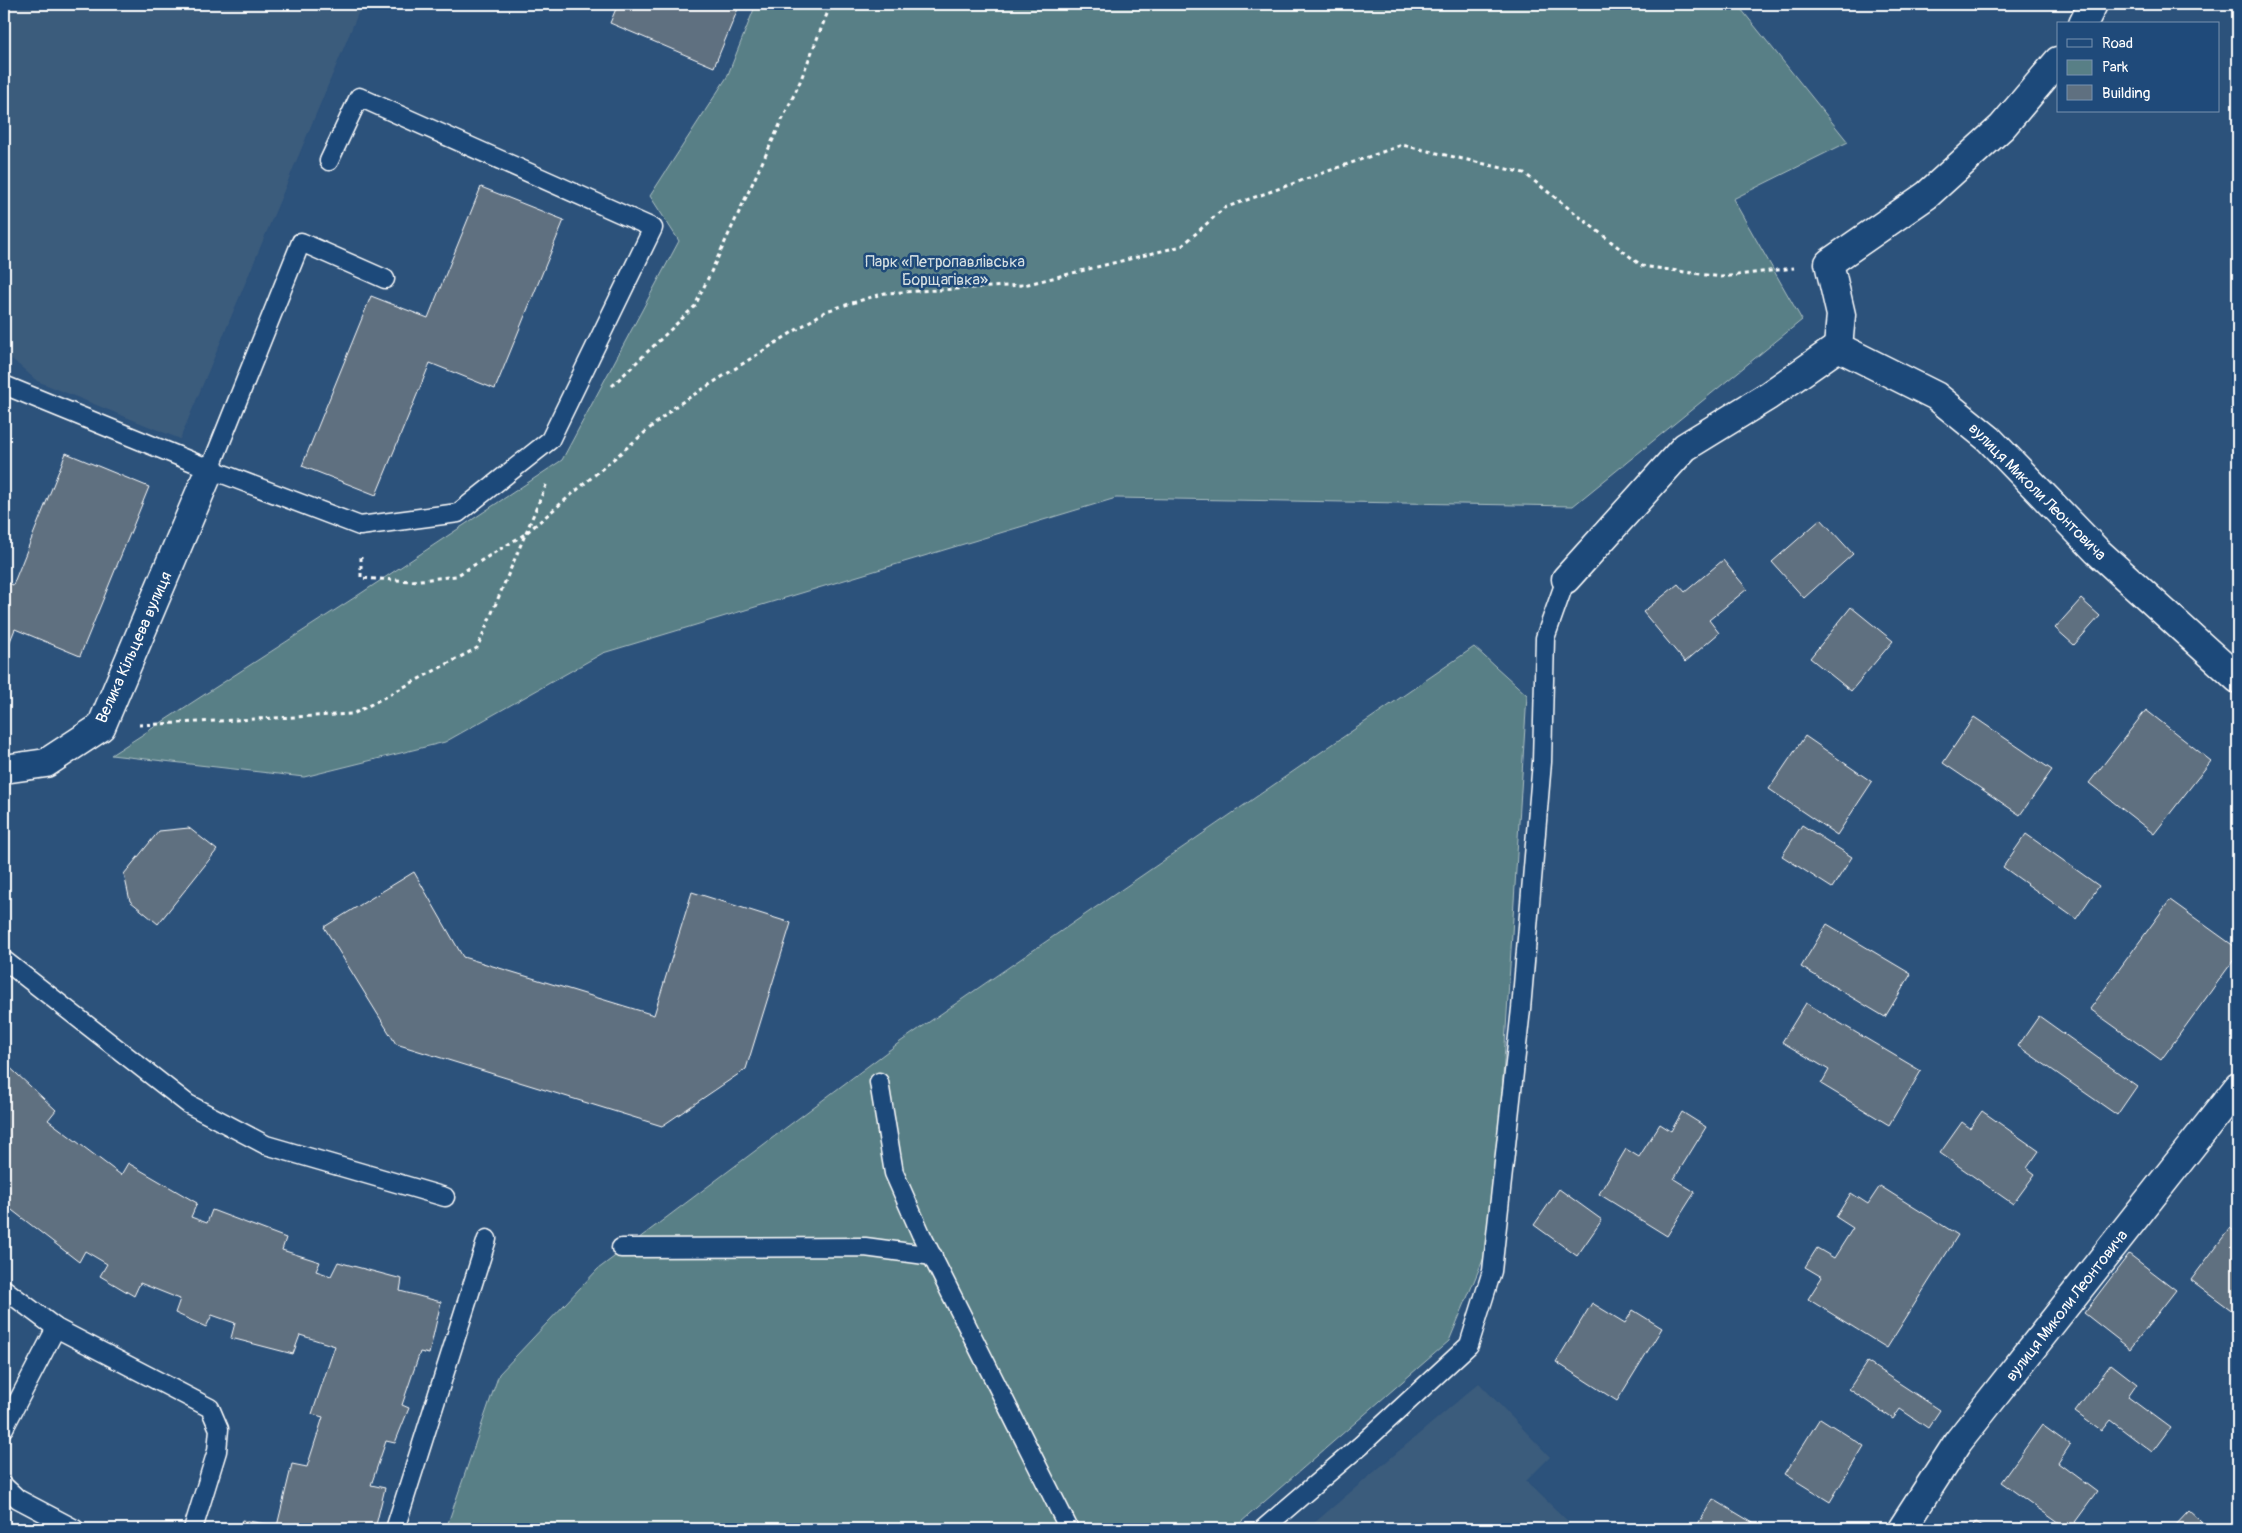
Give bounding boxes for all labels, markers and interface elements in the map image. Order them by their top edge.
legend [2057,22,2220,112]
text: Road [2102,34,2133,53]
text: Park [2102,58,2129,77]
text: Building [2102,84,2150,103]
park label: Парк «Петропавлівська Борщагівка» [865,252,1025,290]
street label: вулиця Миколи Леонтовича [1964,419,2110,565]
street label: Велика Кільцева вулиця [91,568,176,726]
street label: вулиця Миколи Леонтовича [2001,1226,2132,1385]

